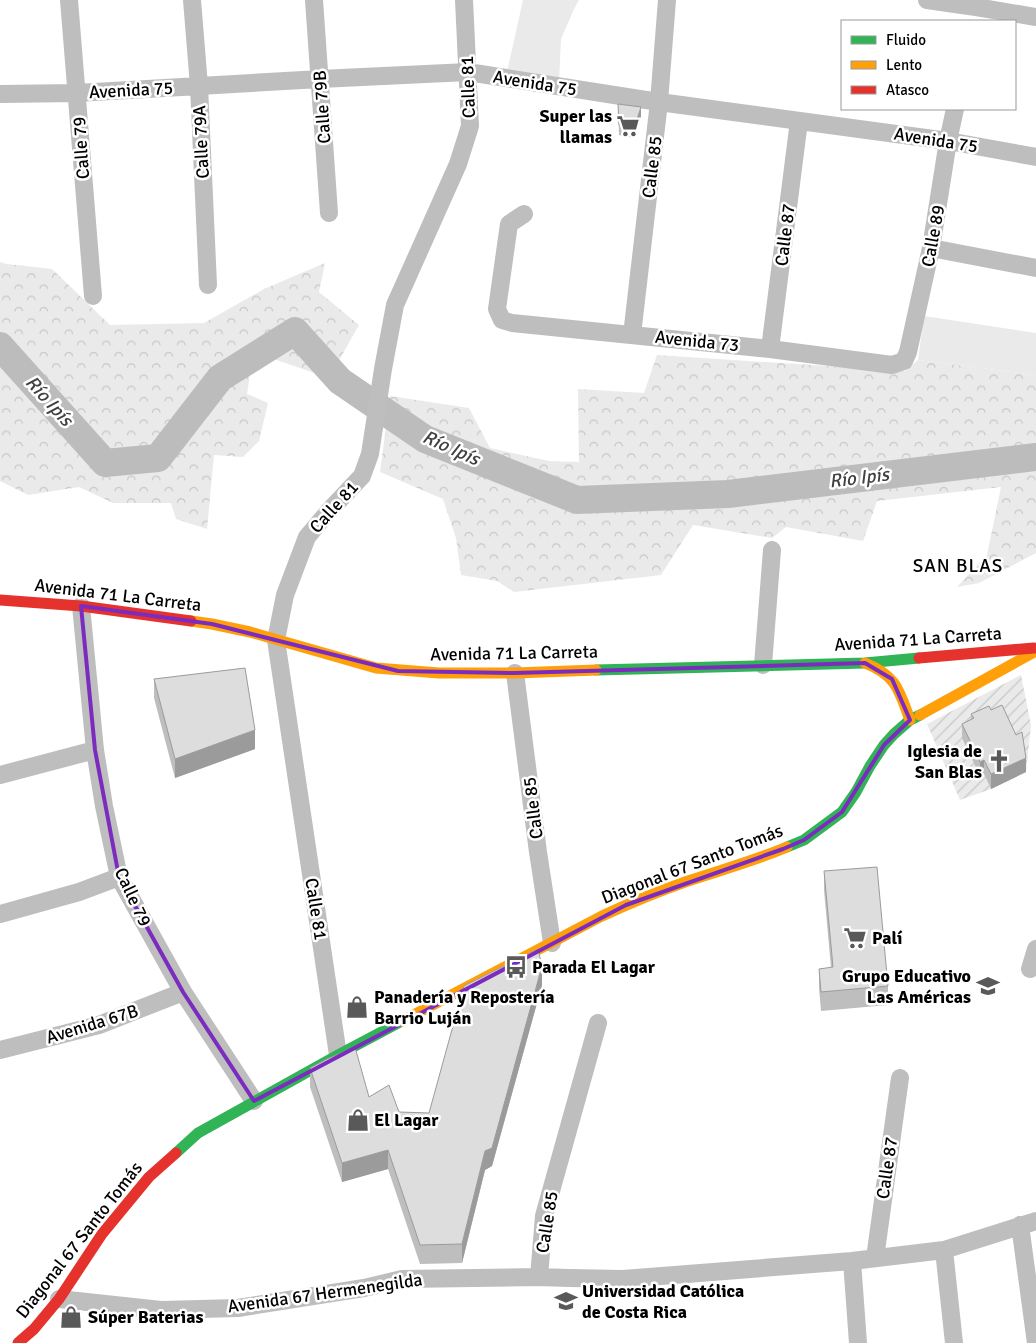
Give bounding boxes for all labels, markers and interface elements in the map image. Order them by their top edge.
legend [841,20,1016,110]
text: Fluido [886,31,926,49]
street label: Calle 81 [456,55,480,119]
text: Lento [886,56,922,74]
street label: Avenida 75 [492,66,578,100]
street label: Calle 79B [308,70,336,144]
street label: Avenida 75 [88,77,174,103]
text: Atasco [886,81,929,99]
street label: Calle 79A [188,105,214,179]
place label: Super las llamas [539,105,612,148]
supermarket icon: Super las llamas [615,113,641,139]
street label: Calle 79 [68,116,94,180]
street label: Avenida 75 [893,123,979,157]
street label: Calle 85 [637,135,667,199]
street label: Calle 87 [770,203,800,267]
street label: Calle 89 [917,203,949,269]
street label: Avenida 73 [654,326,740,356]
water label: Río Ipís [20,371,79,432]
water label: Río Ipís [419,425,485,472]
water label: Río Ipís [828,462,892,494]
street label: Calle 81 [305,476,363,538]
district label: SAN BLAS [913,554,1003,578]
street label: Avenida 71 La Carreta [33,574,203,616]
street label: Avenida 71 La Carreta [833,622,1003,656]
street label: Avenida 71 La Carreta [430,641,598,665]
place label: Iglesia de San Blas [907,740,982,783]
church icon: Iglesia de San Blas [986,748,1012,774]
street label: Calle 85 [518,776,548,840]
street label: Diagonal 67 Santo Tomás [598,819,786,909]
street label: Calle 79 [110,864,156,930]
street label: Calle 81 [300,876,332,942]
supermarket icon: Palí [842,925,868,951]
place label: Palí [872,927,903,949]
bus stop icon: Parada El Lagar [503,954,529,980]
place label: Parada El Lagar [532,956,656,978]
place label: Grupo Educativo Las Américas [842,965,971,1008]
school or university icon: Grupo Educativo Las Américas [975,973,1001,999]
place label: Panadería y Repostería Barrio Luján [374,986,555,1029]
shop icon: Panadería y Repostería Barrio Luján [344,994,370,1020]
street label: Avenida 67B [43,1000,141,1048]
shop icon: El Lagar [345,1107,371,1133]
place label: El Lagar [374,1109,439,1131]
street label: Calle 87 [872,1136,902,1200]
street label: Diagonal 67 Santo Tomás [11,1157,147,1323]
street label: Calle 85 [531,1189,563,1255]
street label: Avenida 67 Hermenegilda [226,1268,424,1318]
place label: Universidad Católica de Costa Rica [582,1280,744,1323]
school or university icon: Universidad Católica de Costa Rica [553,1288,579,1314]
shop icon: Súper Baterias [58,1304,84,1330]
place label: Súper Baterias [88,1306,203,1328]

